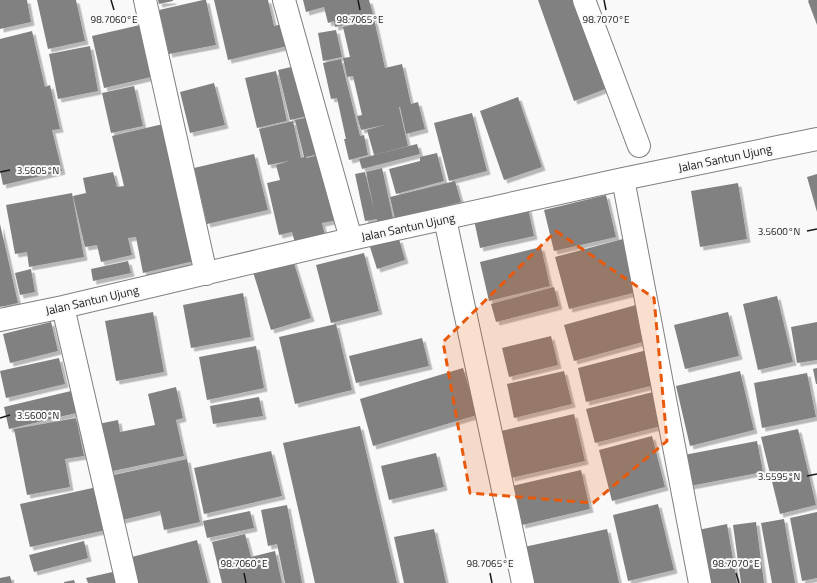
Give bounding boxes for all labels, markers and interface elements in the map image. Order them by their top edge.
text: 98.7060°E [91,12,138,27]
text: 98.7065°E [337,12,384,27]
text: 98.7070°E [583,12,630,27]
street label: Jalan Santun Ujung [676,139,774,177]
text: 3.5605°N [17,163,59,178]
street label: Jalan Santun Ujung [359,208,457,246]
text: 3.5600°N [758,224,800,239]
street label: Jalan Santun Ujung [43,280,141,320]
text: 3.5600°N [17,408,59,423]
text: 3.5595°N [758,469,800,484]
text: 98.7060°E [221,556,268,571]
text: 98.7065°E [467,556,514,571]
text: 98.7070°E [713,556,760,571]

